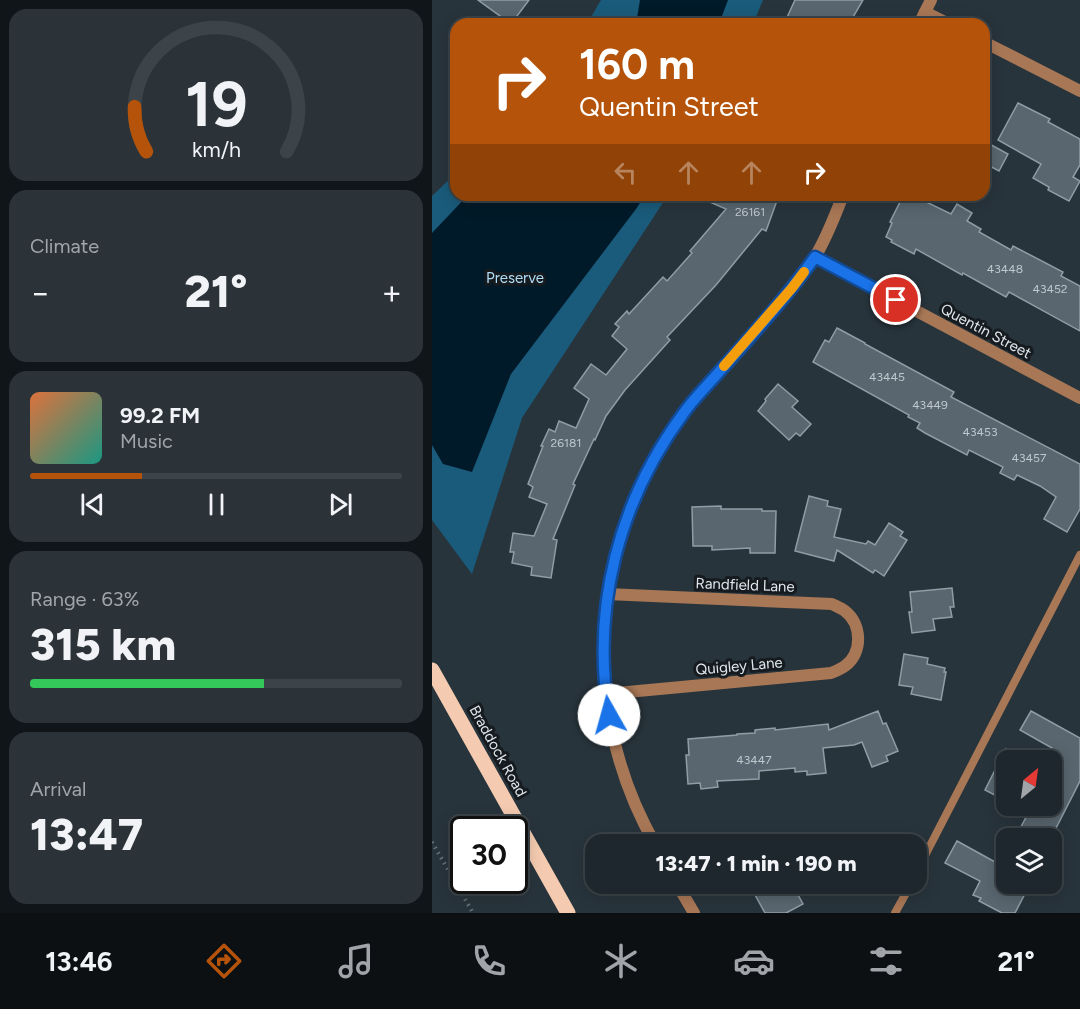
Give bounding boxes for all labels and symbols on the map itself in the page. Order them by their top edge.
house number: 26161 [735,205,765,219]
house number: 43448 [987,262,1023,276]
park label: Preserve [486,269,544,287]
pin [870,274,921,325]
house number: 43452 [1032,282,1068,296]
street label: Quentin Street [938,300,1035,363]
house number: 43445 [869,370,905,384]
house number: 43449 [912,398,948,412]
house number: 43453 [963,425,997,439]
house number: 26181 [551,436,581,450]
house number: 43457 [1012,451,1047,465]
street label: Randfield Lane [695,574,795,596]
street label: Quigley Lane [695,653,783,679]
position arrow [577,683,641,747]
street label: Braddock Road [465,702,531,800]
north arrow [996,750,1062,816]
house number: 43447 [736,753,772,767]
speed limit sign: 30 [450,816,528,894]

